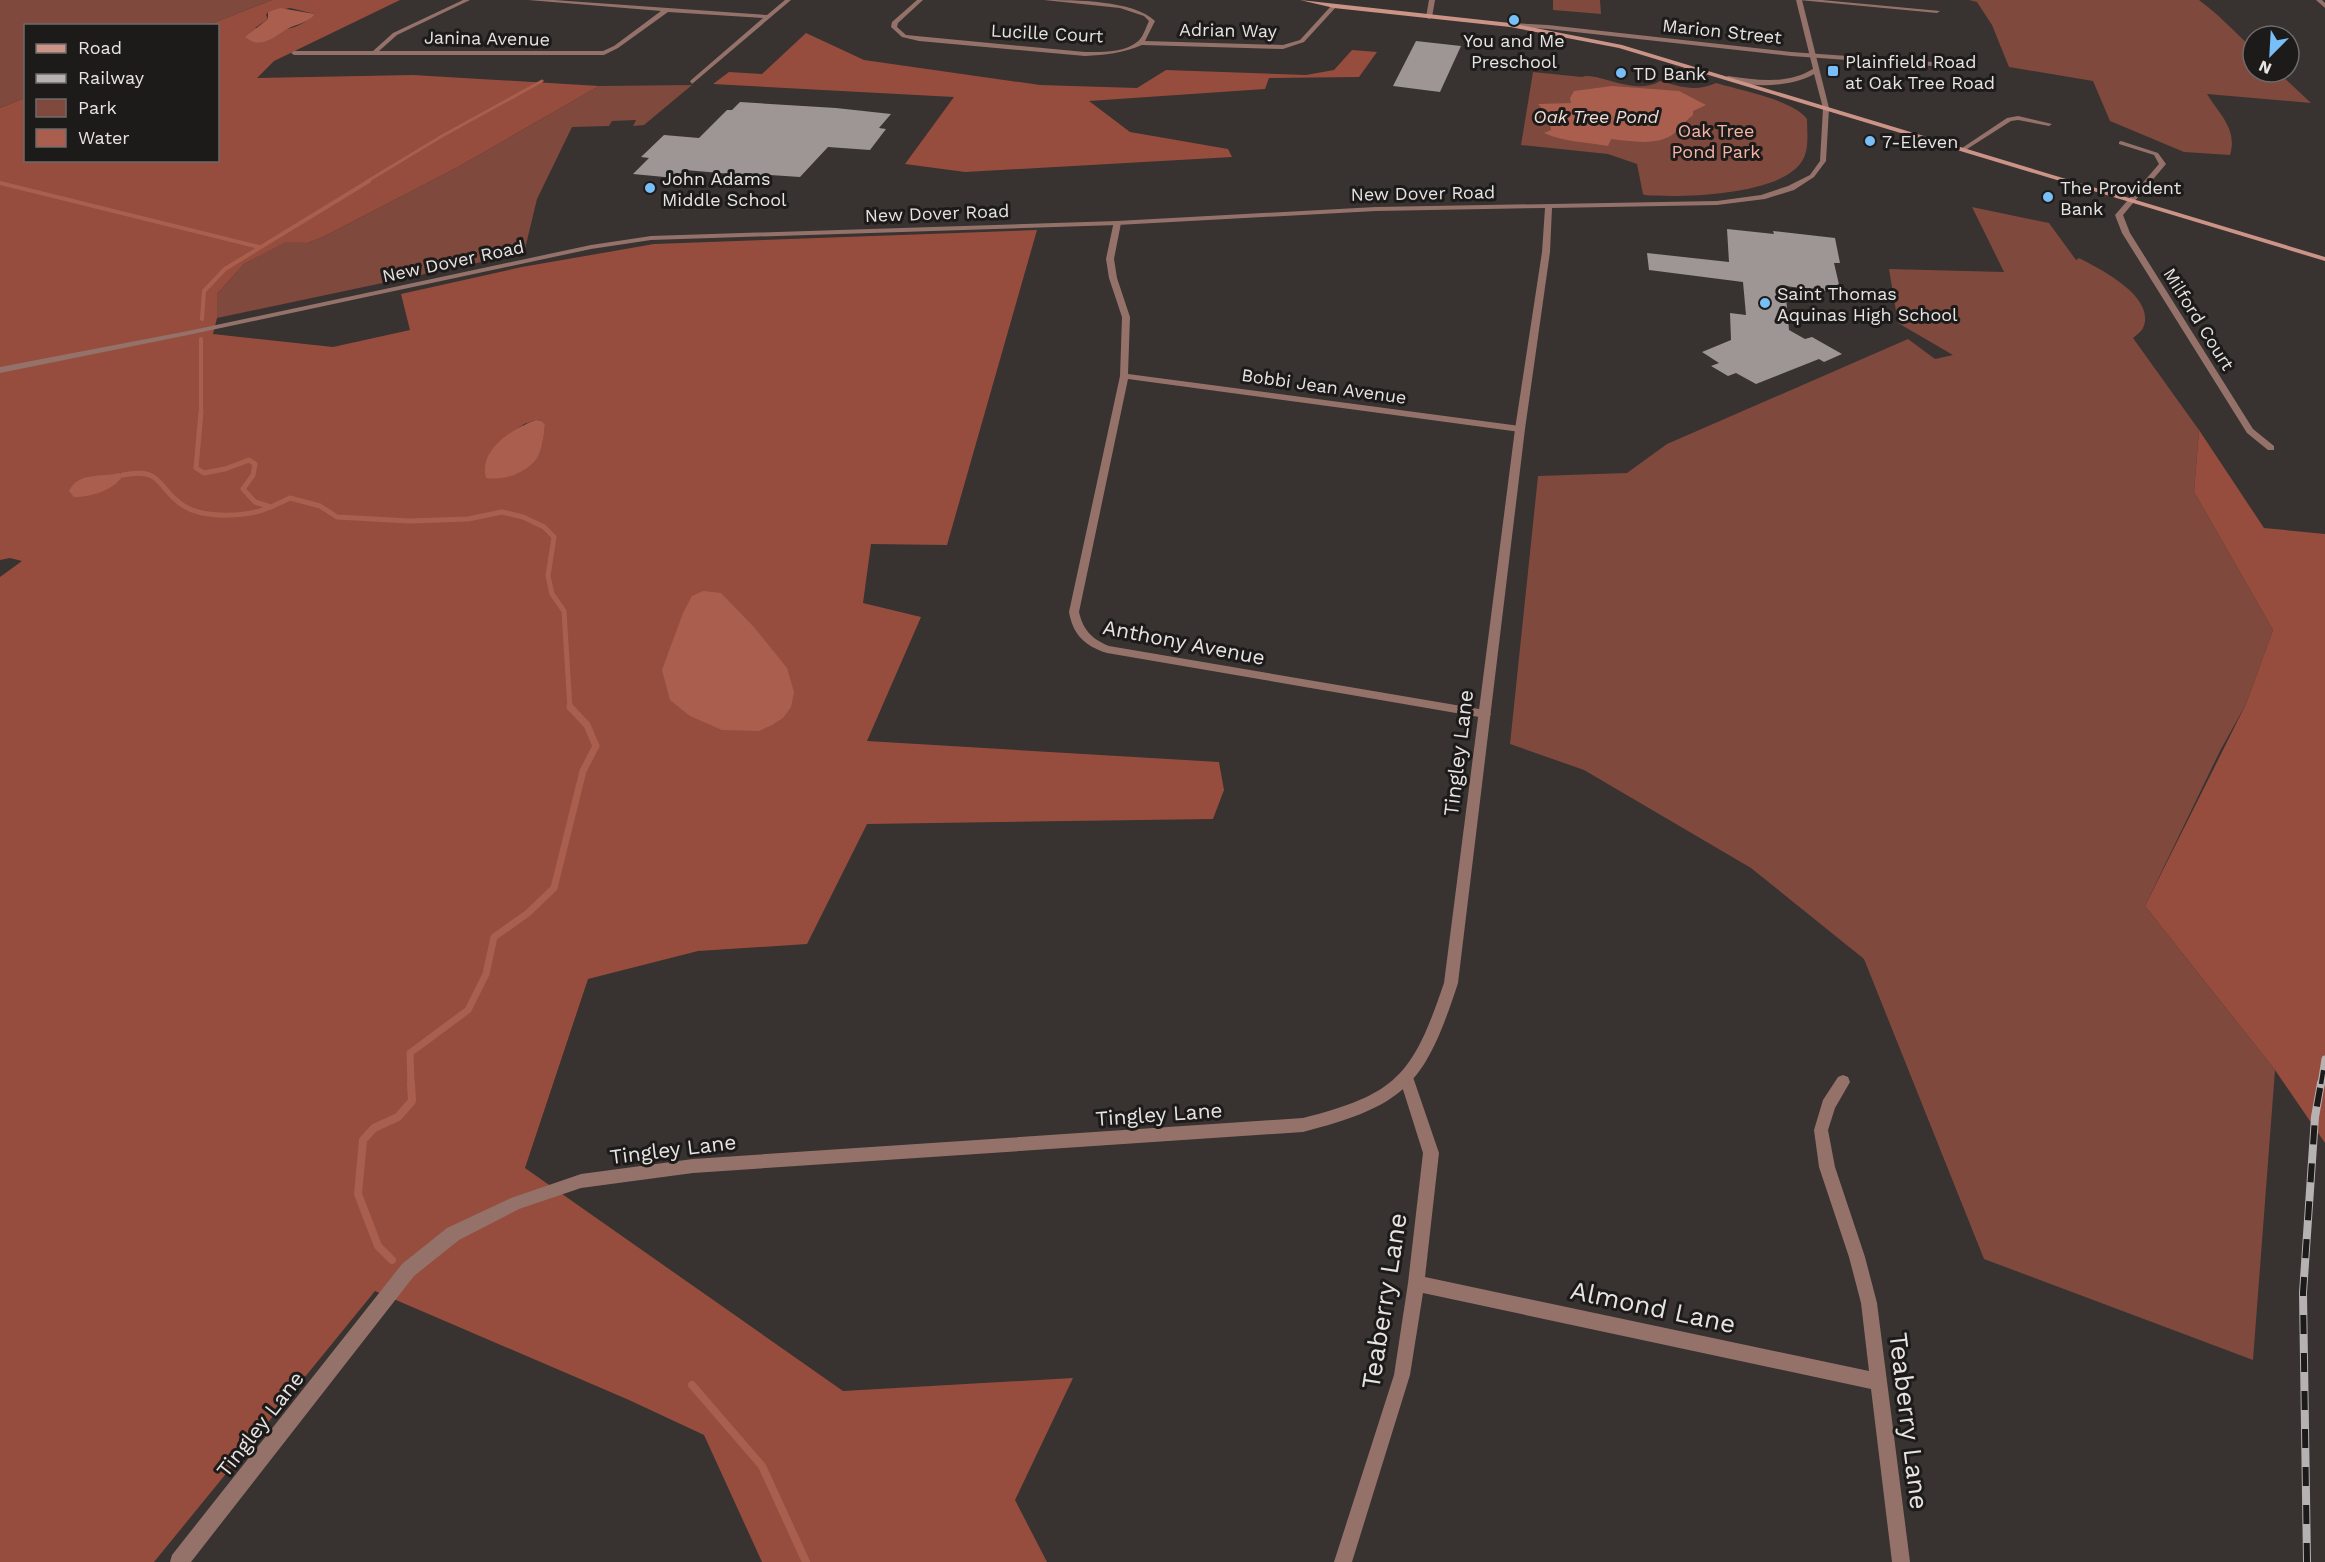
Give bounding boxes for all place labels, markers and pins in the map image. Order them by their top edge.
marker: You and Me Preschool [1507,13,1521,27]
place label: You and Me Preschool [1463,30,1565,72]
place label: Plainfield Road at Oak Tree Road [1845,51,1995,93]
place label: TD Bank [1633,63,1706,84]
marker: Plainfield Road at Oak Tree Road [1826,64,1840,78]
marker: TD Bank [1614,66,1628,80]
place label: 7-Eleven [1882,131,1958,152]
marker: 7-Eleven [1863,134,1877,148]
place label: John Adams Middle School [662,168,787,210]
place label: The Provident Bank [2060,177,2182,219]
marker: John Adams Middle School [643,181,657,195]
marker: The Provident Bank [2041,190,2055,204]
place label: Saint Thomas Aquinas High School [1777,283,1958,325]
marker: Saint Thomas Aquinas High School [1758,296,1772,310]

